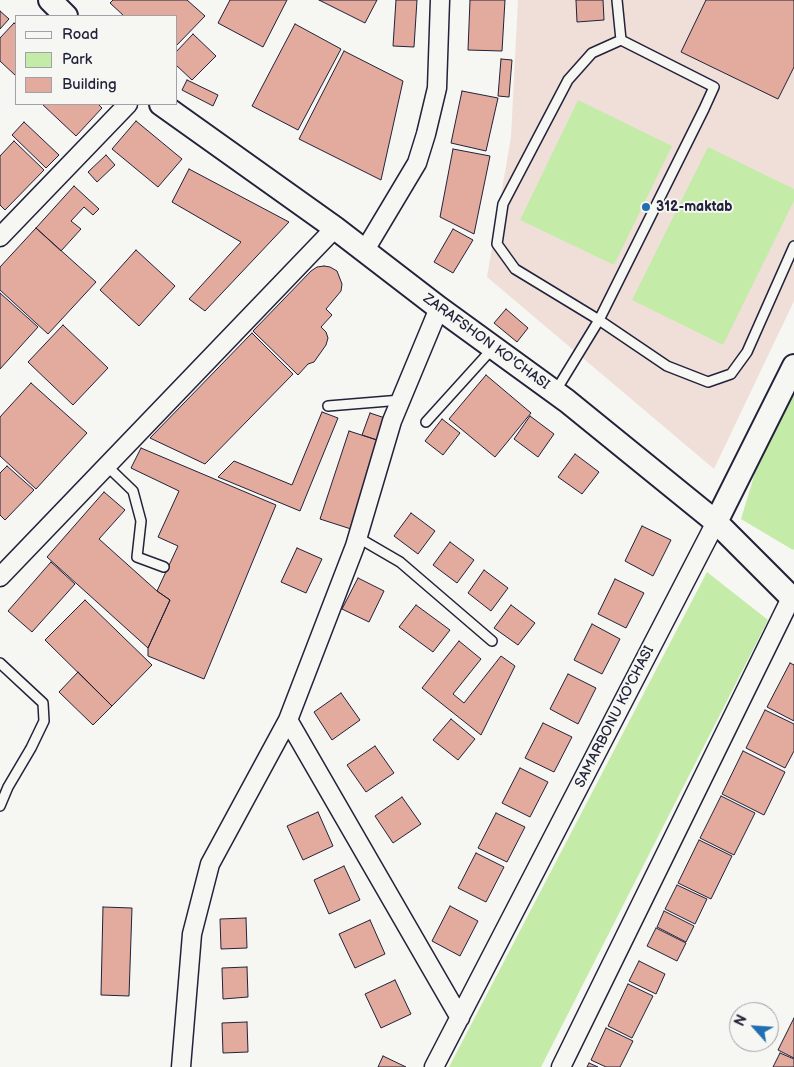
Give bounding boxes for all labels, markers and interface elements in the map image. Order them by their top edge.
legend [15,15,178,105]
text: Road [62,25,98,44]
text: Park [62,50,92,69]
text: Building [62,75,117,94]
place label: 312-maktab [656,199,733,215]
marker: 312-maktab [640,201,652,213]
street label: ZARAFSHON KO'CHASI [420,291,552,393]
street label: SAMARBONU KO'CHASI [572,643,658,791]
north arrow [729,1002,779,1052]
text: N [731,1012,751,1029]

